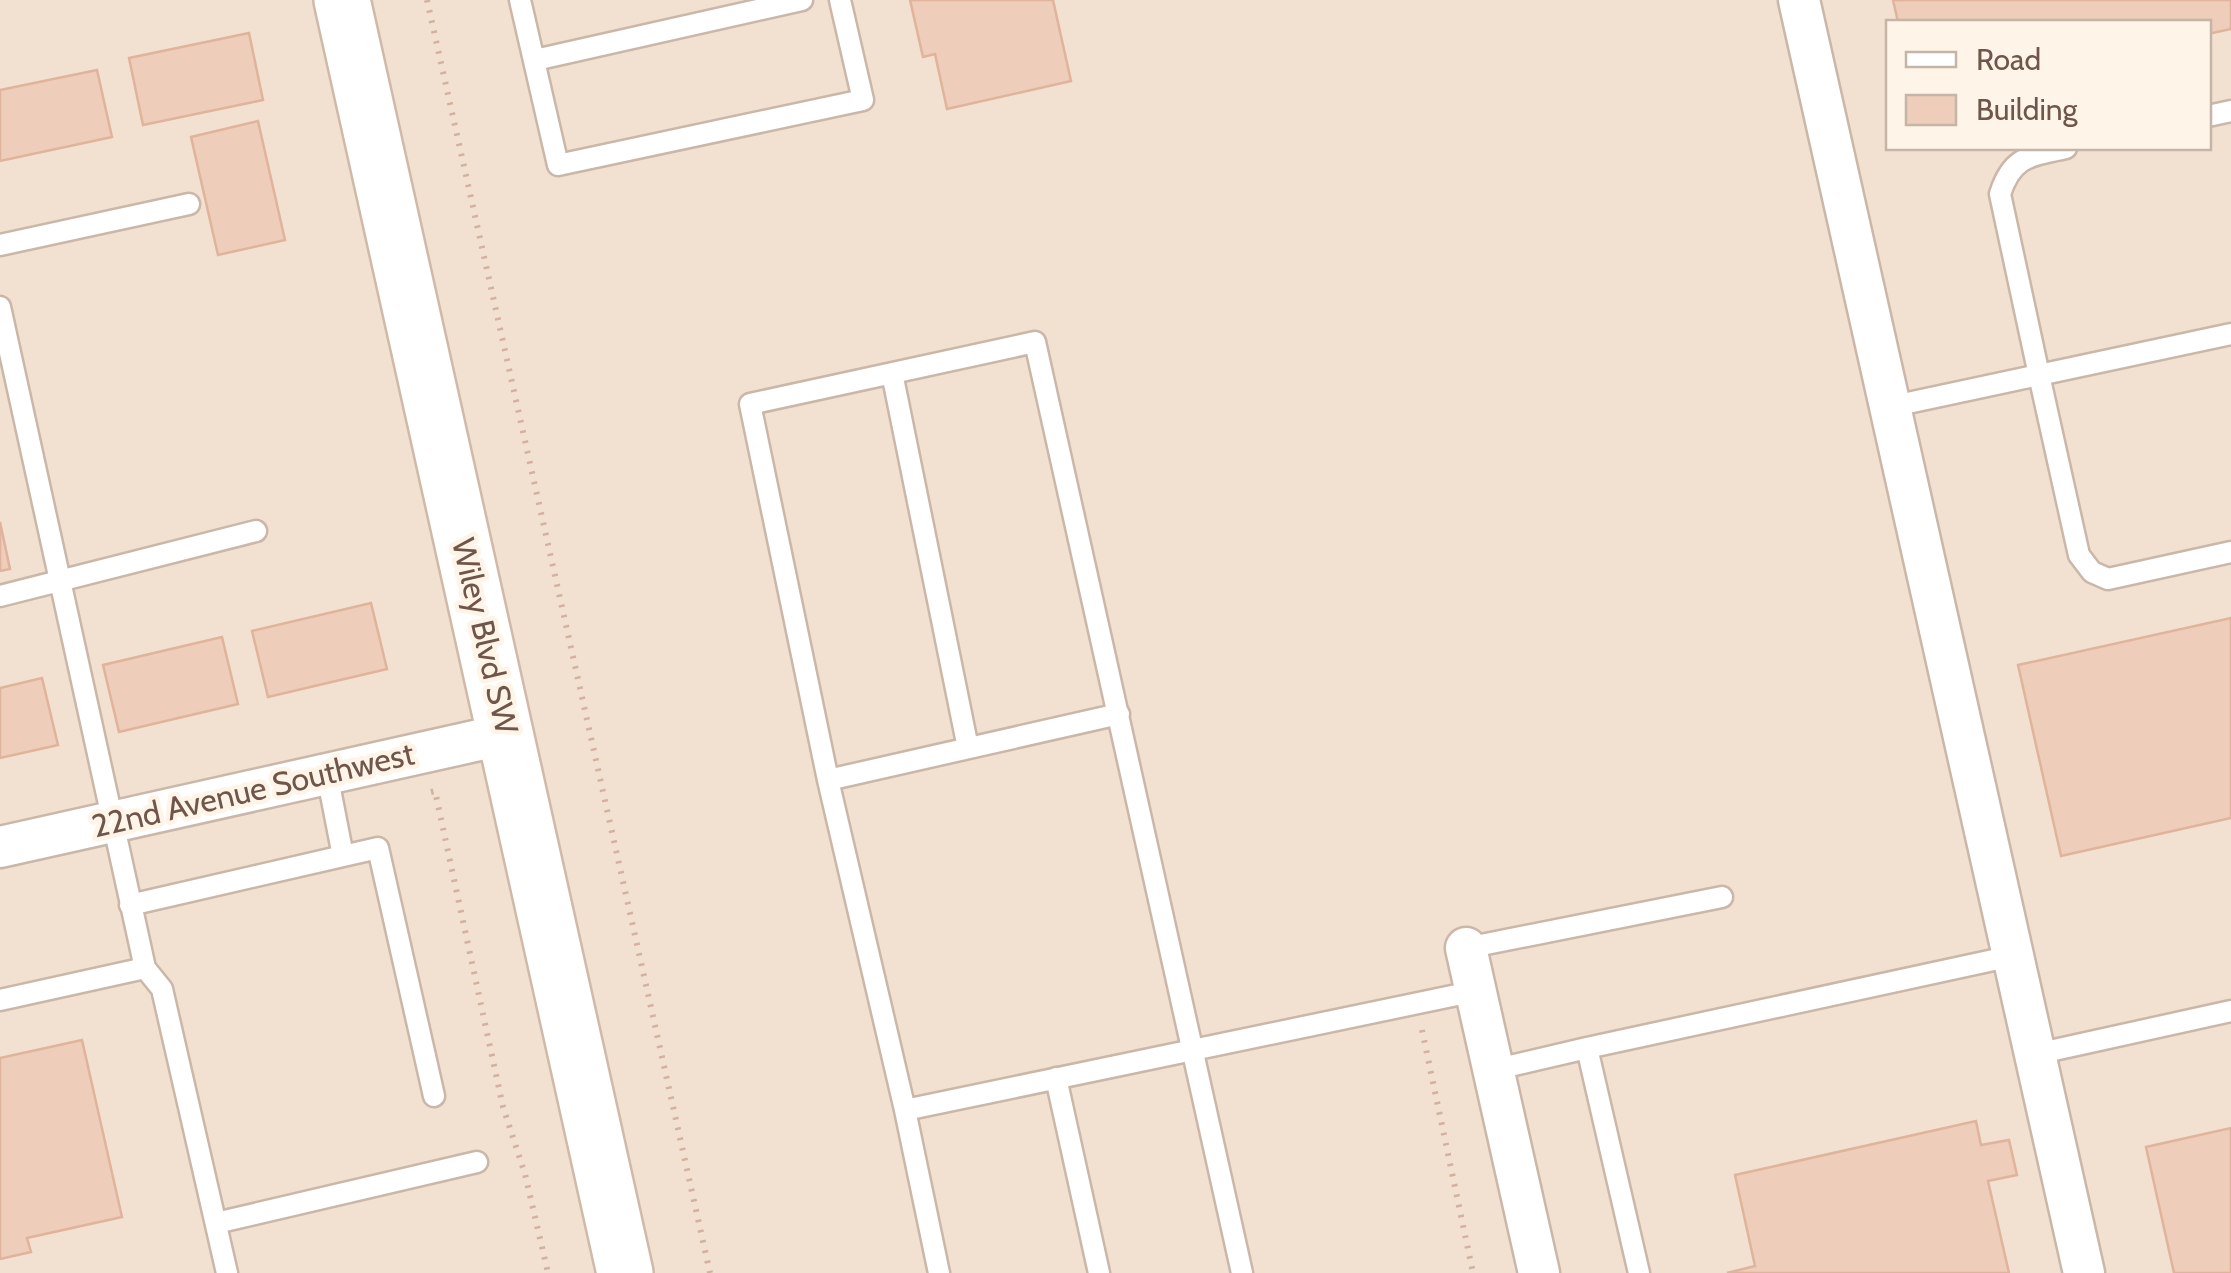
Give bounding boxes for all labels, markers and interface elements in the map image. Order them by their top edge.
legend [1886,20,2211,150]
text: Road [1976,41,2041,78]
text: Building [1976,91,2079,128]
street label: Wiley Blvd SW [444,534,527,738]
street label: 22nd Avenue Southwest [88,733,418,846]

